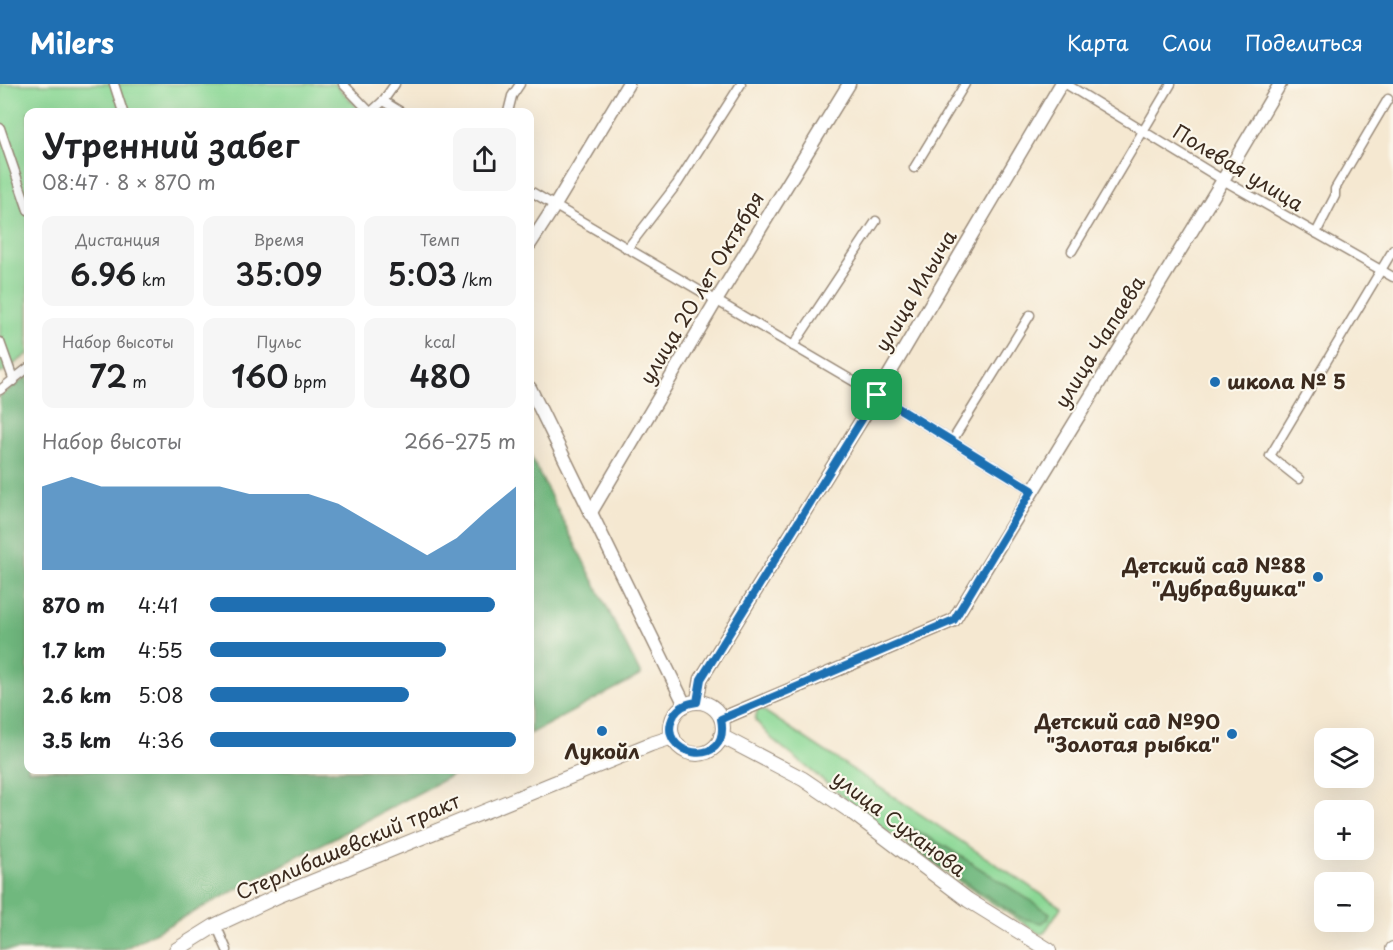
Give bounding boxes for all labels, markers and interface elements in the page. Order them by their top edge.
text: Milers [30,21,114,64]
text: Карта [1067,26,1129,58]
text: Слои [1162,26,1212,58]
text: Поделиться [1245,26,1363,58]
street label: Полевая улица [1167,116,1310,218]
text: Утренний забег [42,119,299,169]
button: share [453,128,516,191]
text: 08:47 · 8 × 870 m [42,167,216,197]
street label: улица 20 лет Октября [632,185,771,390]
street label: улица Ильича [867,224,964,357]
text: Дистанция [76,227,160,251]
text: Время [253,227,305,251]
text: Темп [420,227,460,251]
text: 6.96 [70,251,136,296]
text: 35:09 [235,251,323,296]
text: 5:03 [387,251,457,296]
text: km [136,267,166,291]
text: /km [457,267,493,291]
street label: улица Чапаева [1046,269,1152,413]
text: Набор высоты [62,329,174,353]
text: Пульс [256,329,302,353]
text: kcal [424,329,456,353]
text: 72 [89,353,127,398]
text: 160 [231,353,288,398]
text: 480 [409,353,471,398]
place label: школа № 5 [1227,366,1346,396]
text: m [127,369,147,393]
text: bpm [288,369,327,393]
pin [851,369,902,420]
marker: школа № 5 [1208,375,1222,389]
icon: arrive [860,378,893,411]
text: Набор высоты [42,426,182,456]
text: 266–275 m [404,426,516,456]
place label: Детский сад №88 "Дубравушка" [1122,550,1306,603]
marker: Детский сад №88 "Дубравушка" [1311,570,1325,584]
text: 870 m [42,590,105,620]
text: 4:41 [138,590,178,620]
text: 1.7 km [42,635,105,665]
text: 4:55 [138,635,183,665]
text: 2.6 km [42,680,111,710]
text: 5:08 [138,680,184,710]
place label: Детский сад №90 "Золотая рыбка" [1034,706,1220,759]
marker: Лукойл [595,724,609,738]
text: 3.5 km [42,725,111,755]
text: 4:36 [138,725,184,755]
marker: Детский сад №90 "Золотая рыбка" [1225,727,1239,741]
map controls [1314,728,1374,932]
button: layers [1314,728,1374,788]
place label: Лукойл [565,736,640,766]
street label: улица Суханова [826,763,973,884]
street label: Стерлибашевский тракт [231,785,465,907]
button: + [1314,800,1374,860]
button: − [1314,872,1374,932]

